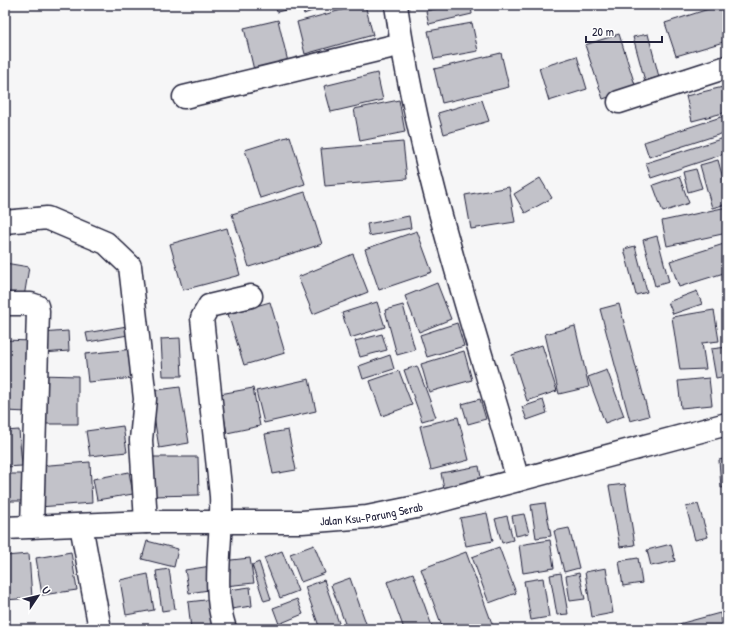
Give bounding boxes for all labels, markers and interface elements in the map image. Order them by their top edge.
scale bar [586,18,662,44]
text: 20 m [592,23,614,40]
street label: Jalan Ksu-Parung Serab [319,497,424,529]
north arrow [18,576,58,616]
text: U [39,584,54,597]

